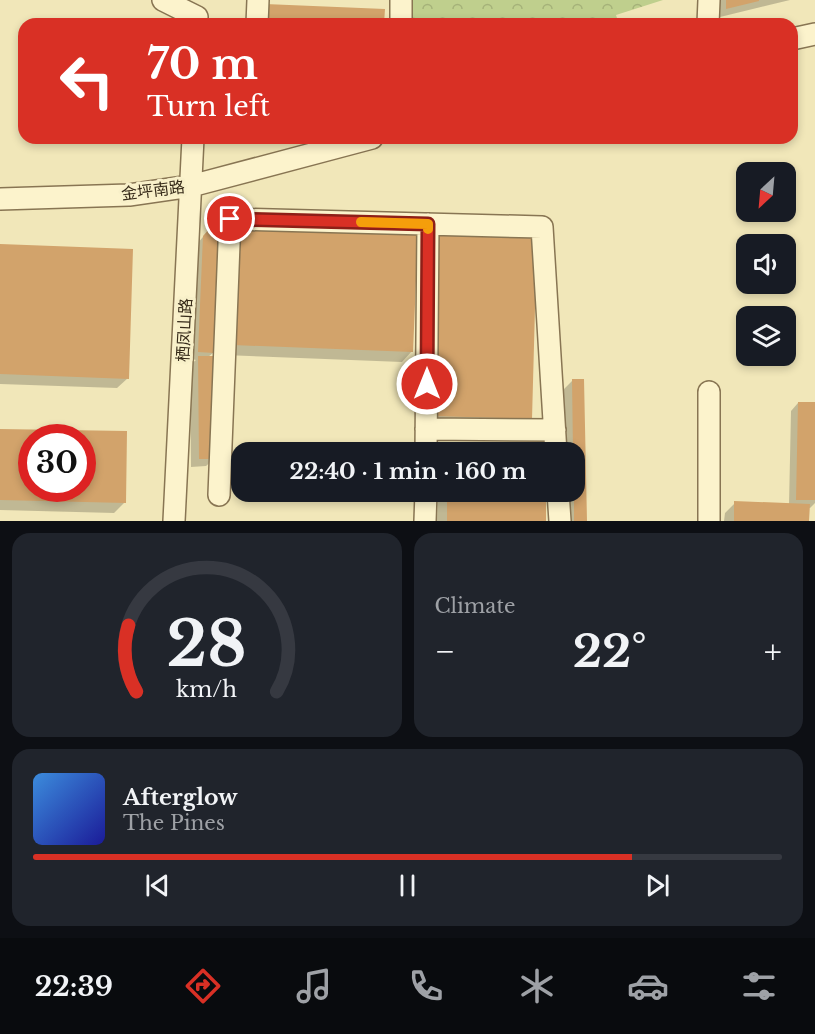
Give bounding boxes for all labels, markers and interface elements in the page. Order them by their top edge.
text: 70 m [147,38,258,90]
icon: left [48,42,126,120]
text: Turn left [147,90,270,123]
north arrow [736,162,796,222]
map controls [736,162,796,366]
street label: 金坪南路 [120,176,186,204]
pin [204,193,255,244]
icon: arrive [213,202,246,235]
button: sound [736,234,796,294]
street label: 栖凤山路 [172,298,196,362]
button: layers [736,306,796,366]
position arrow [395,352,459,416]
speed limit sign: 30 [18,424,96,502]
text: 22:40 · 1 min · 160 m [290,458,526,485]
text: Climate [435,594,515,618]
text: 28 [167,605,247,683]
text: 22° [573,623,646,679]
text: − [435,631,455,672]
text: + [764,631,782,672]
text: km/h [176,676,237,703]
text: Afterglow [123,784,238,811]
text: The Pines [123,811,225,835]
icon: previous [141,869,174,902]
icon: pause [391,869,424,902]
icon: next [641,869,674,902]
icon: directions [182,965,224,1007]
icon: music [293,965,335,1007]
icon: phone [405,965,447,1007]
icon: climate [516,965,558,1007]
icon: car [627,965,669,1007]
icon: filters [738,965,780,1007]
text: 22:39 [35,970,113,1003]

